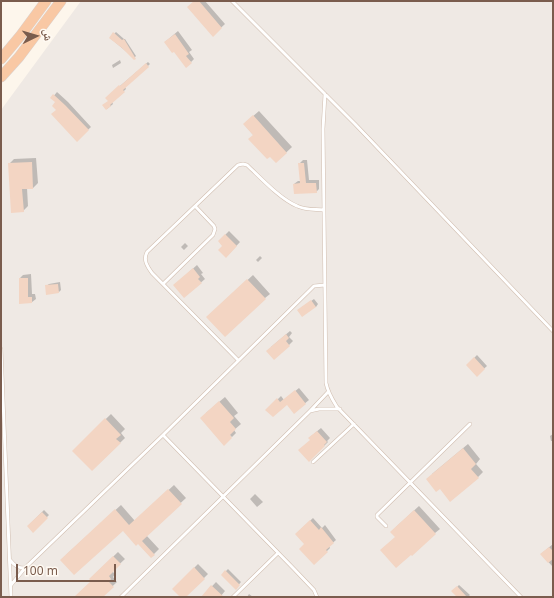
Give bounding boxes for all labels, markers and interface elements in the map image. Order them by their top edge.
north arrow [16,16,56,56]
text: ش [40,28,56,41]
scale bar [18,556,118,582]
text: 100 m [23,562,58,579]

